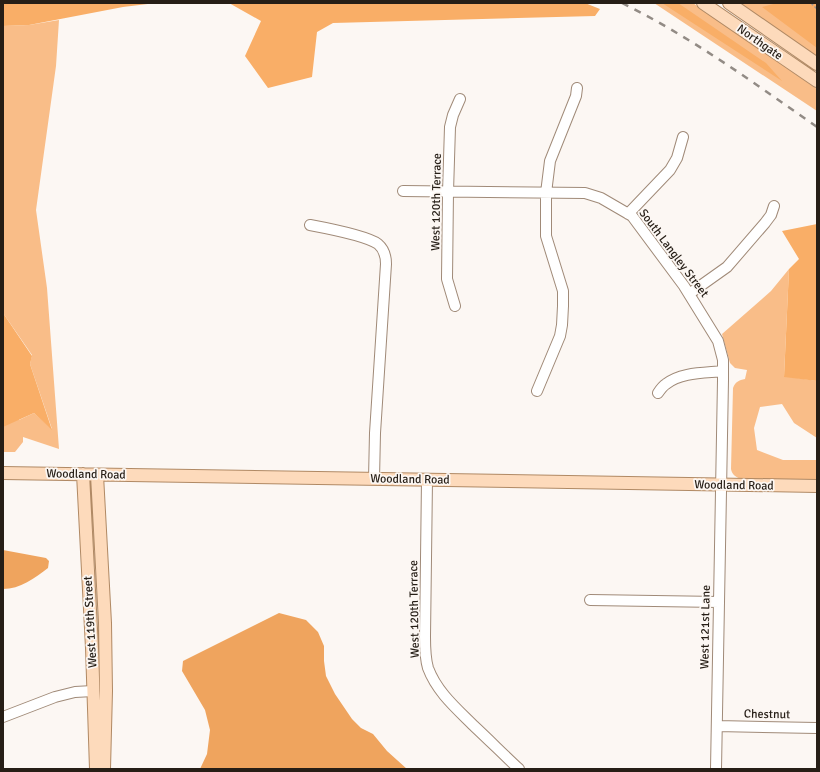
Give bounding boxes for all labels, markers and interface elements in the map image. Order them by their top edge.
street label: Northgate [734,21,785,64]
street label: West 120th Terrace [428,153,445,251]
street label: South Langley Street [635,206,712,300]
street label: Woodland Road [46,466,126,483]
street label: Woodland Road [370,471,450,488]
street label: Woodland Road [694,477,774,494]
street label: West 120th Terrace [406,560,423,658]
street label: West 119th Street [81,576,100,668]
street label: West 121st Lane [697,585,714,669]
street label: Chestnut [744,707,790,722]

